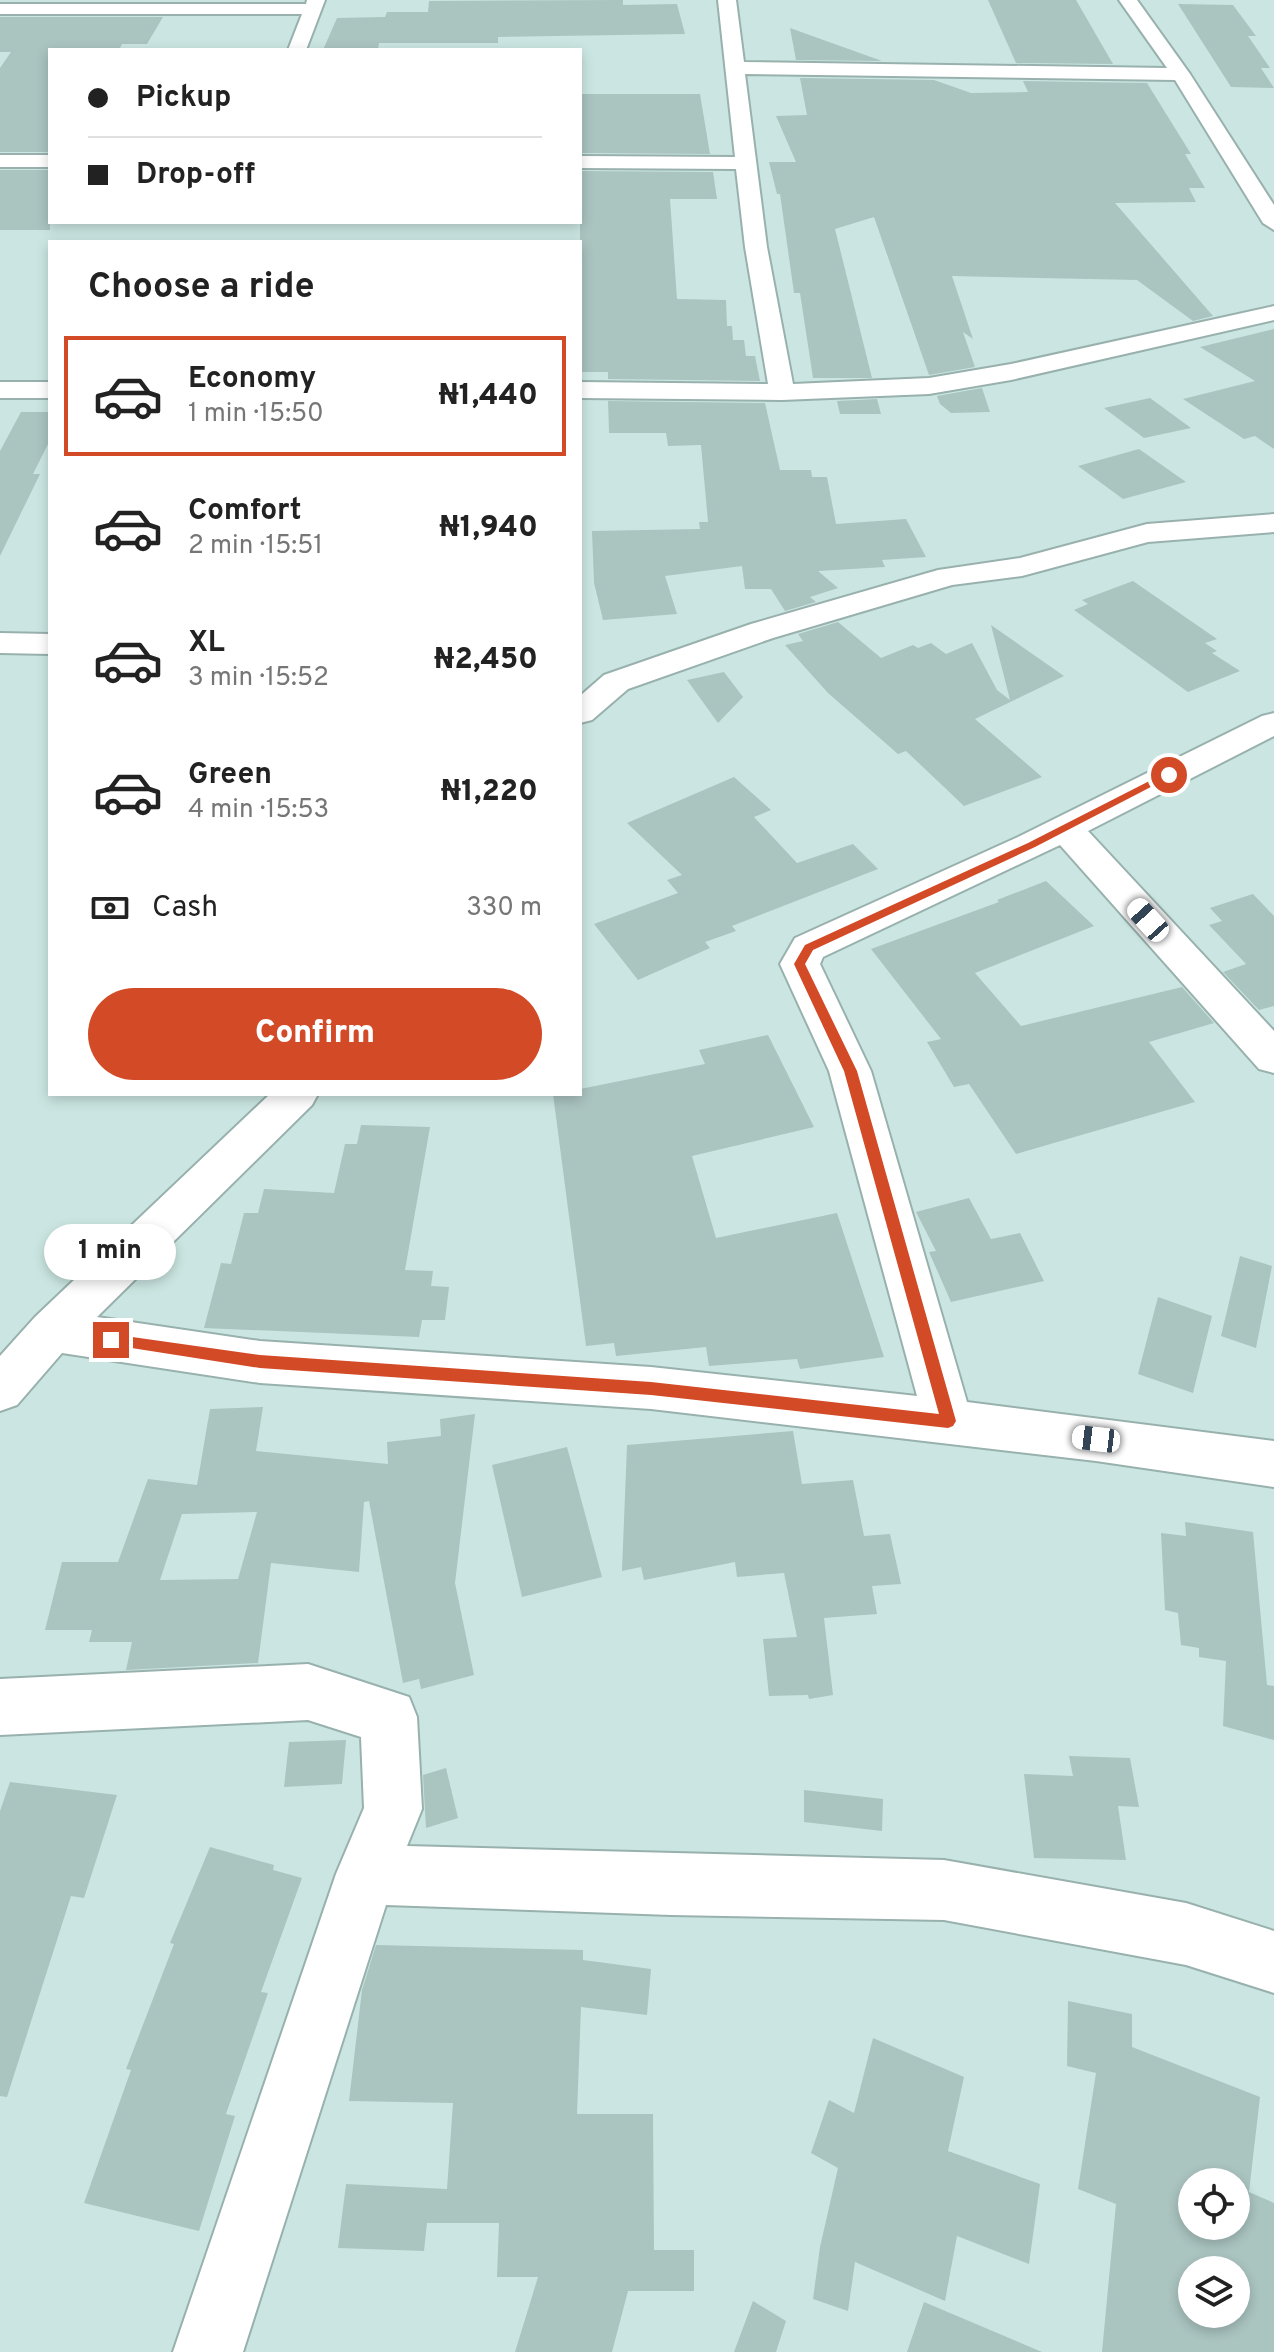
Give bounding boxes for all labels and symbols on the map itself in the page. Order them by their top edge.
route start [1151,757,1187,793]
car [1123,894,1173,946]
callout: 1 min [45,1224,177,1280]
route end [93,1322,129,1358]
car [1071,1424,1121,1454]

